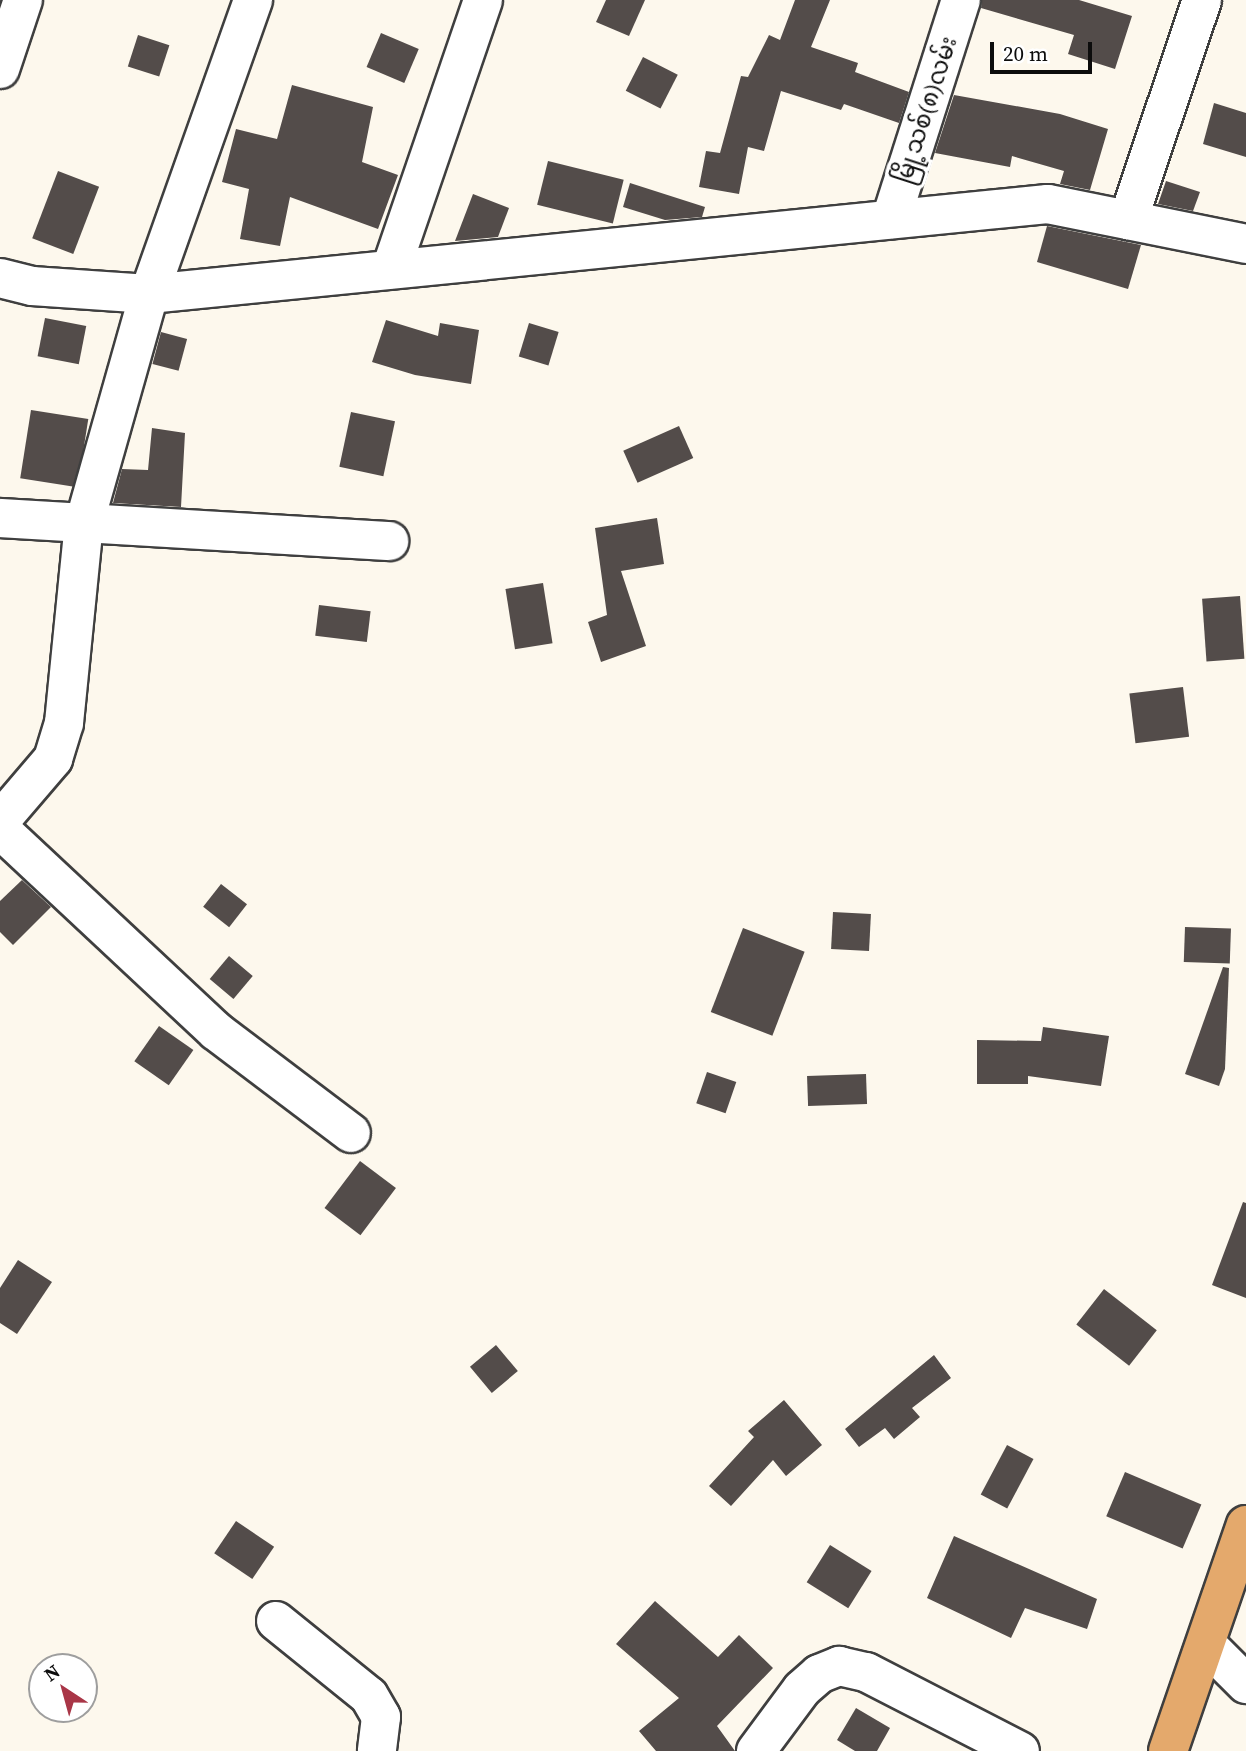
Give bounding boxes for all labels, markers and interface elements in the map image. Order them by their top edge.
scale bar [994,28,1096,72]
street label: မြို့သစ်(၈)လမ်း [889,33,963,187]
text: 20 m [1003,39,1048,68]
north arrow [28,1653,98,1723]
text: N [39,1658,65,1687]

